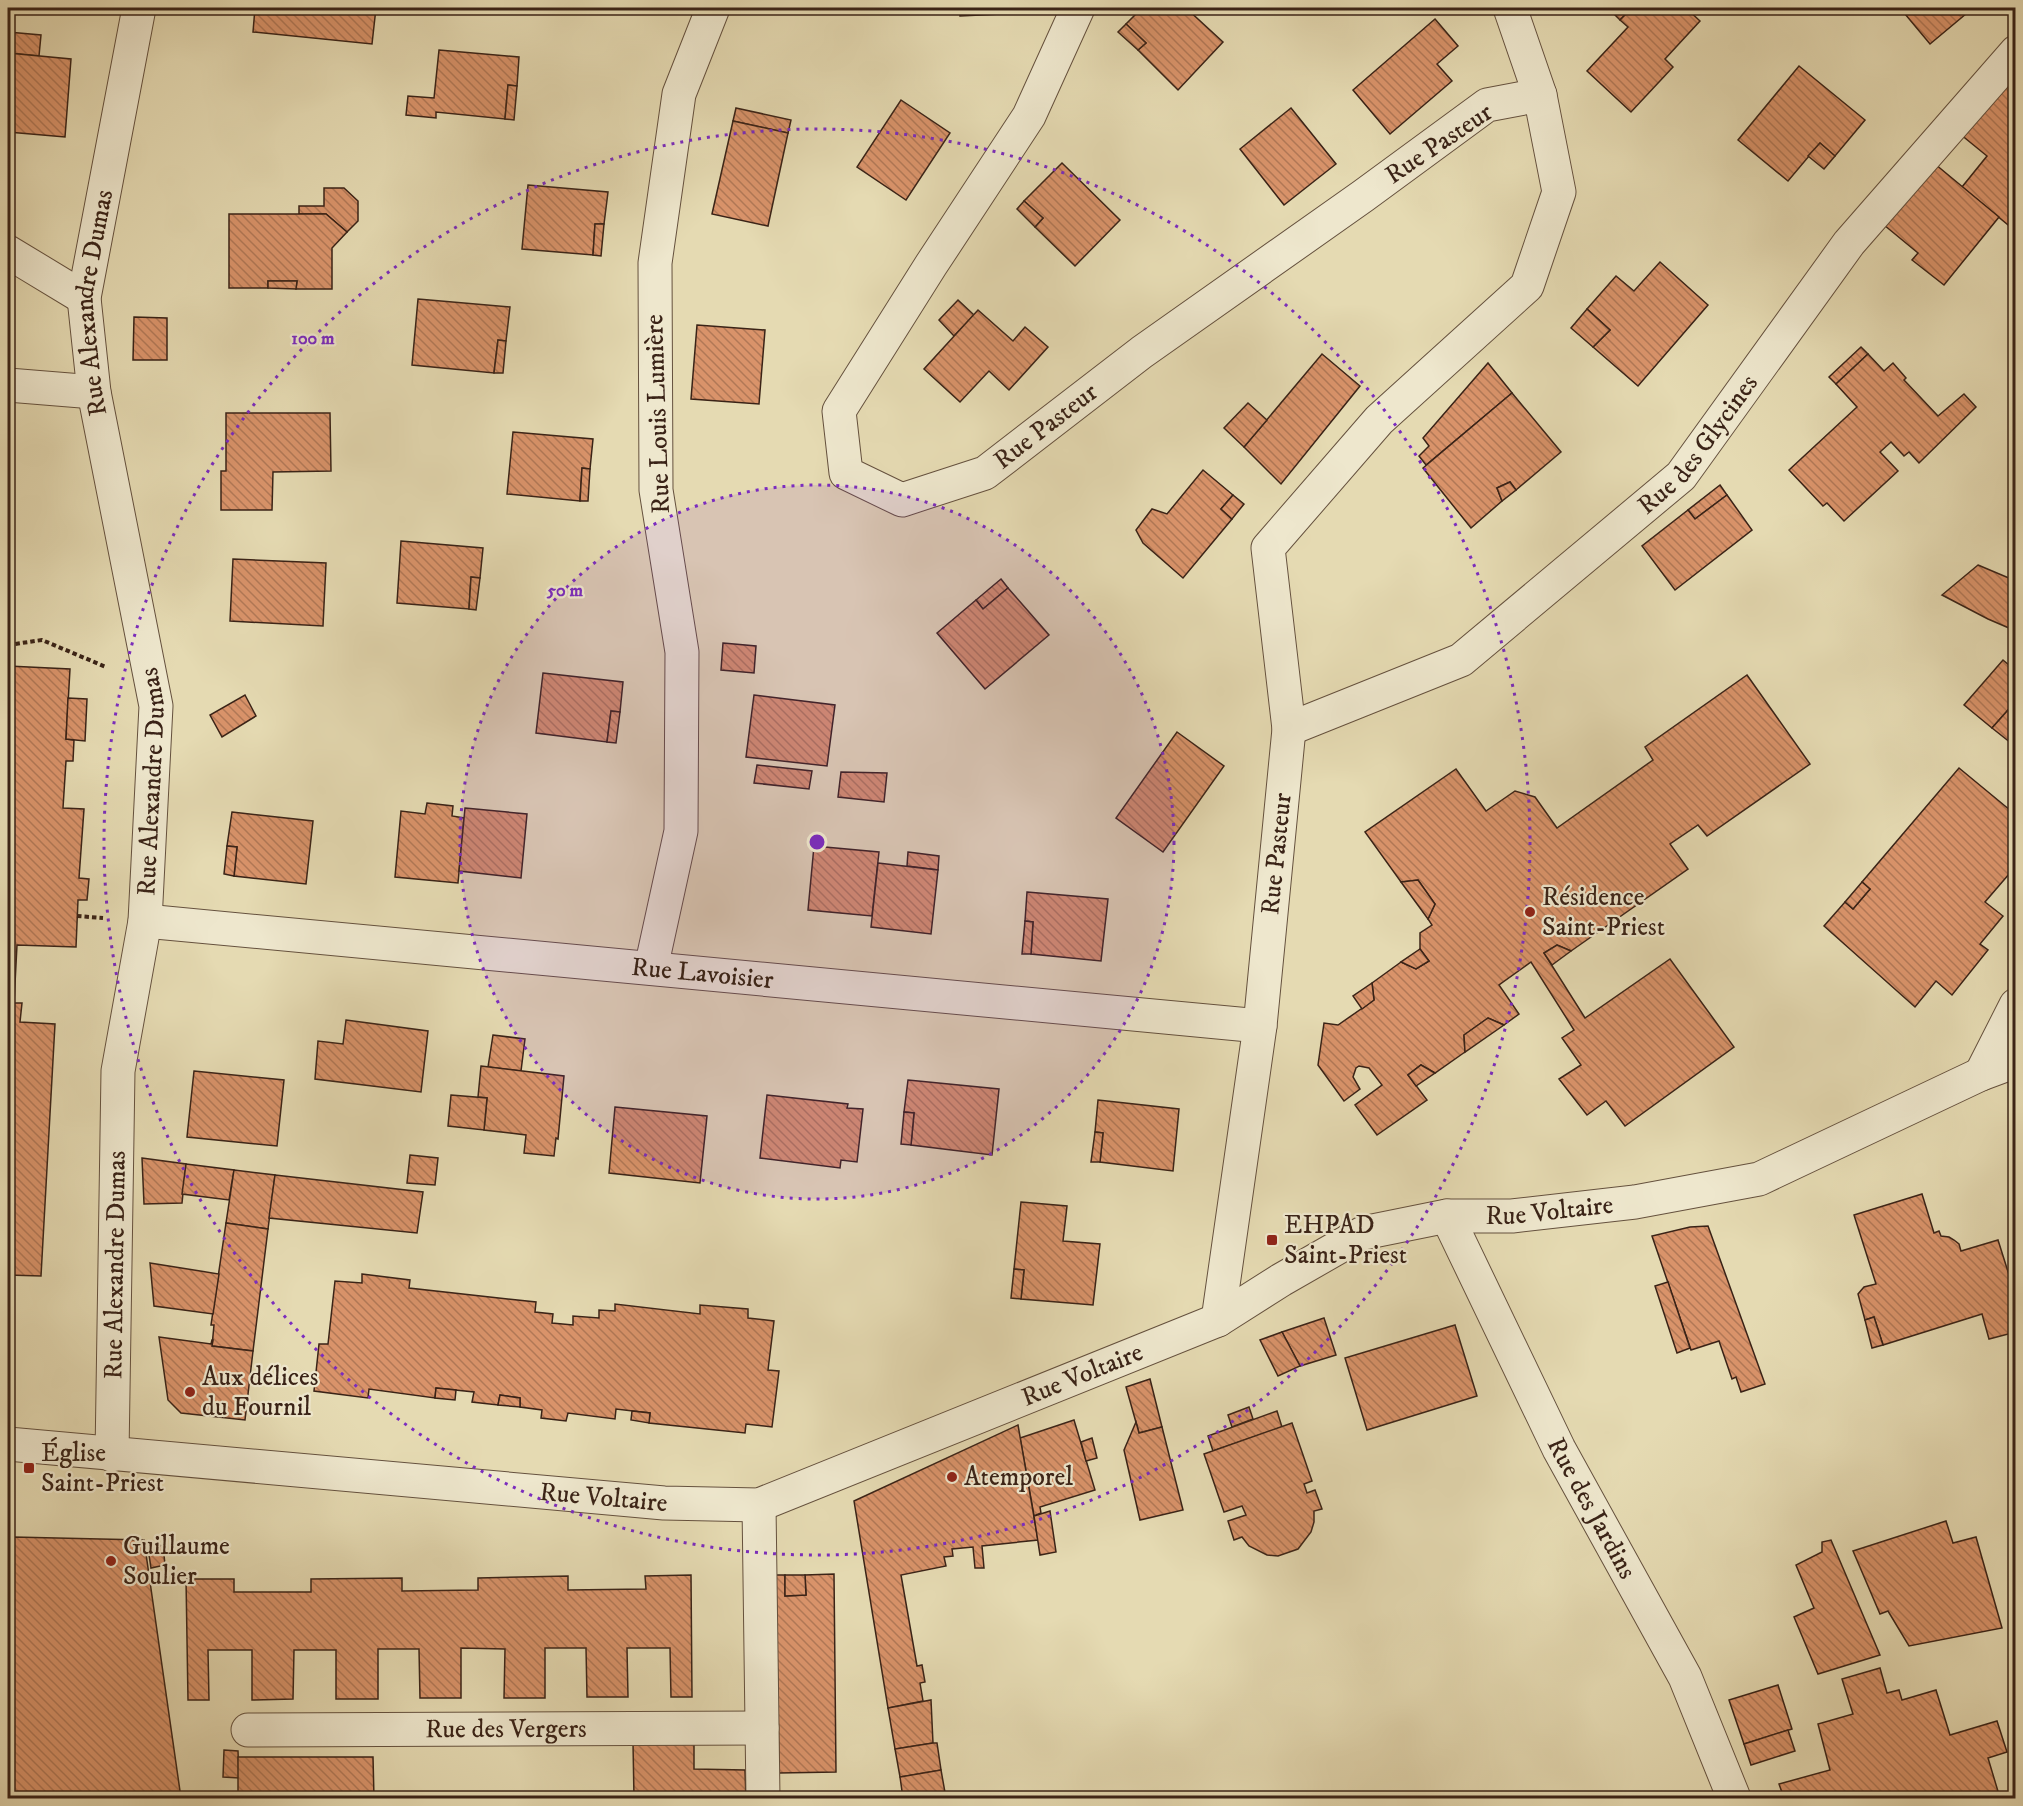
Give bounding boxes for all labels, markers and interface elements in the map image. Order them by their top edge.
street label: Rue Pasteur [1379,96,1499,192]
street label: Rue Alexandre Dumas [68,187,121,419]
street label: Rue Louis Lumière [638,314,678,514]
text: 100 m [291,328,335,350]
street label: Rue des Glycines [1631,368,1765,522]
street label: Rue Pasteur [987,376,1105,477]
text: 50 m [546,580,583,602]
street label: Rue Alexandre Dumas [130,665,172,897]
street label: Rue Pasteur [1254,791,1300,917]
centre of rings [807,832,827,852]
place label: Résidence Saint-Priest [1542,881,1665,944]
marker: Résidence Saint-Priest [1523,905,1537,919]
street label: Rue Lavoisier [630,950,775,997]
street label: Rue Alexandre Dumas [97,1150,133,1380]
street label: Rue Voltaire [1486,1188,1615,1233]
place label: EHPAD Saint-Priest [1284,1209,1407,1272]
marker: EHPAD Saint-Priest [1265,1233,1279,1247]
street label: Rue Voltaire [1017,1336,1148,1414]
place label: Aux délices du Fournil [202,1361,318,1424]
marker: Aux délices du Fournil [183,1385,197,1399]
street label: Rue des Jardins [1539,1432,1644,1585]
place label: Église Saint-Priest [41,1437,164,1500]
marker: Église Saint-Priest [22,1461,36,1475]
place label: Atemporel [964,1461,1073,1494]
marker: Atemporel [945,1470,959,1484]
street label: Rue Voltaire [538,1475,669,1520]
place label: Guillaume Soulier [123,1530,230,1593]
marker: Guillaume Soulier [104,1554,118,1568]
street label: Rue des Vergers [425,1712,587,1746]

